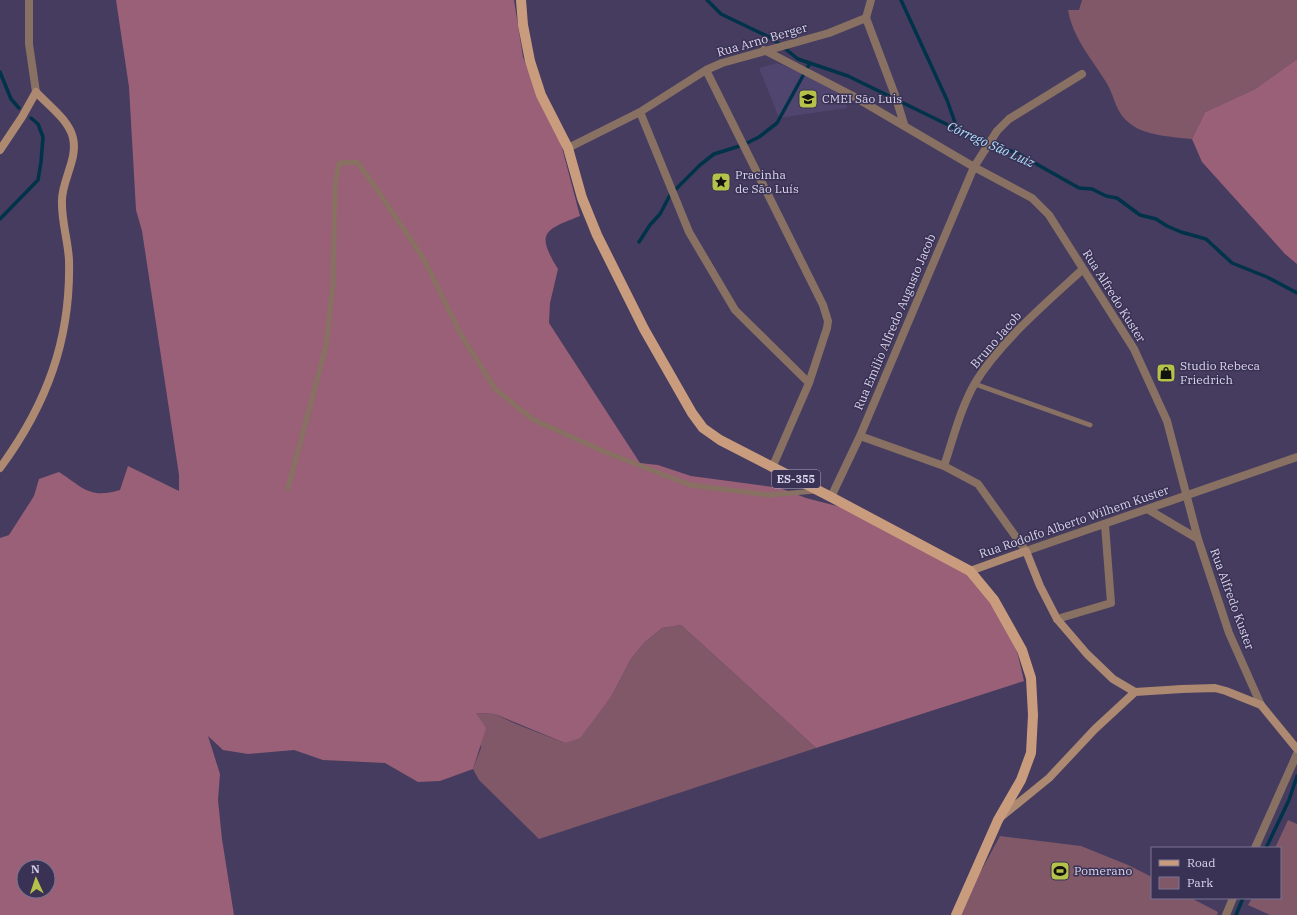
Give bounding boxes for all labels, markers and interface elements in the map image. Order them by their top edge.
street label: Rua Arno Berger [715,19,810,60]
school or university icon: CMEI São Luis [797,88,819,110]
place label: CMEI São Luis [822,91,902,106]
water label: Córrego São Luiz [944,118,1037,171]
place label: Pracinha de São Luís [735,167,799,196]
place icon: Pracinha de São Luís [710,171,732,193]
street label: Rua Emilio Alfredo Augusto Jacob [851,231,939,412]
street label: Rua Alfredo Kuster [1080,247,1149,346]
street label: Bruno Jacob [967,308,1024,371]
place label: Studio Rebeca Friedrich [1180,358,1261,387]
shop icon: Studio Rebeca Friedrich [1155,362,1177,384]
road number: ES-355 [772,470,820,488]
street label: Rua Rodolfo Alberto Wilhem Kuster [977,482,1171,561]
street label: Rua Alfredo Kuster [1207,546,1258,652]
legend [1151,847,1281,899]
text: Road [1187,855,1216,870]
north arrow [16,859,56,899]
sports icon: Pomerano [1049,860,1071,882]
text: N [31,862,40,876]
place label: Pomerano [1074,863,1132,878]
text: Park [1187,875,1213,890]

